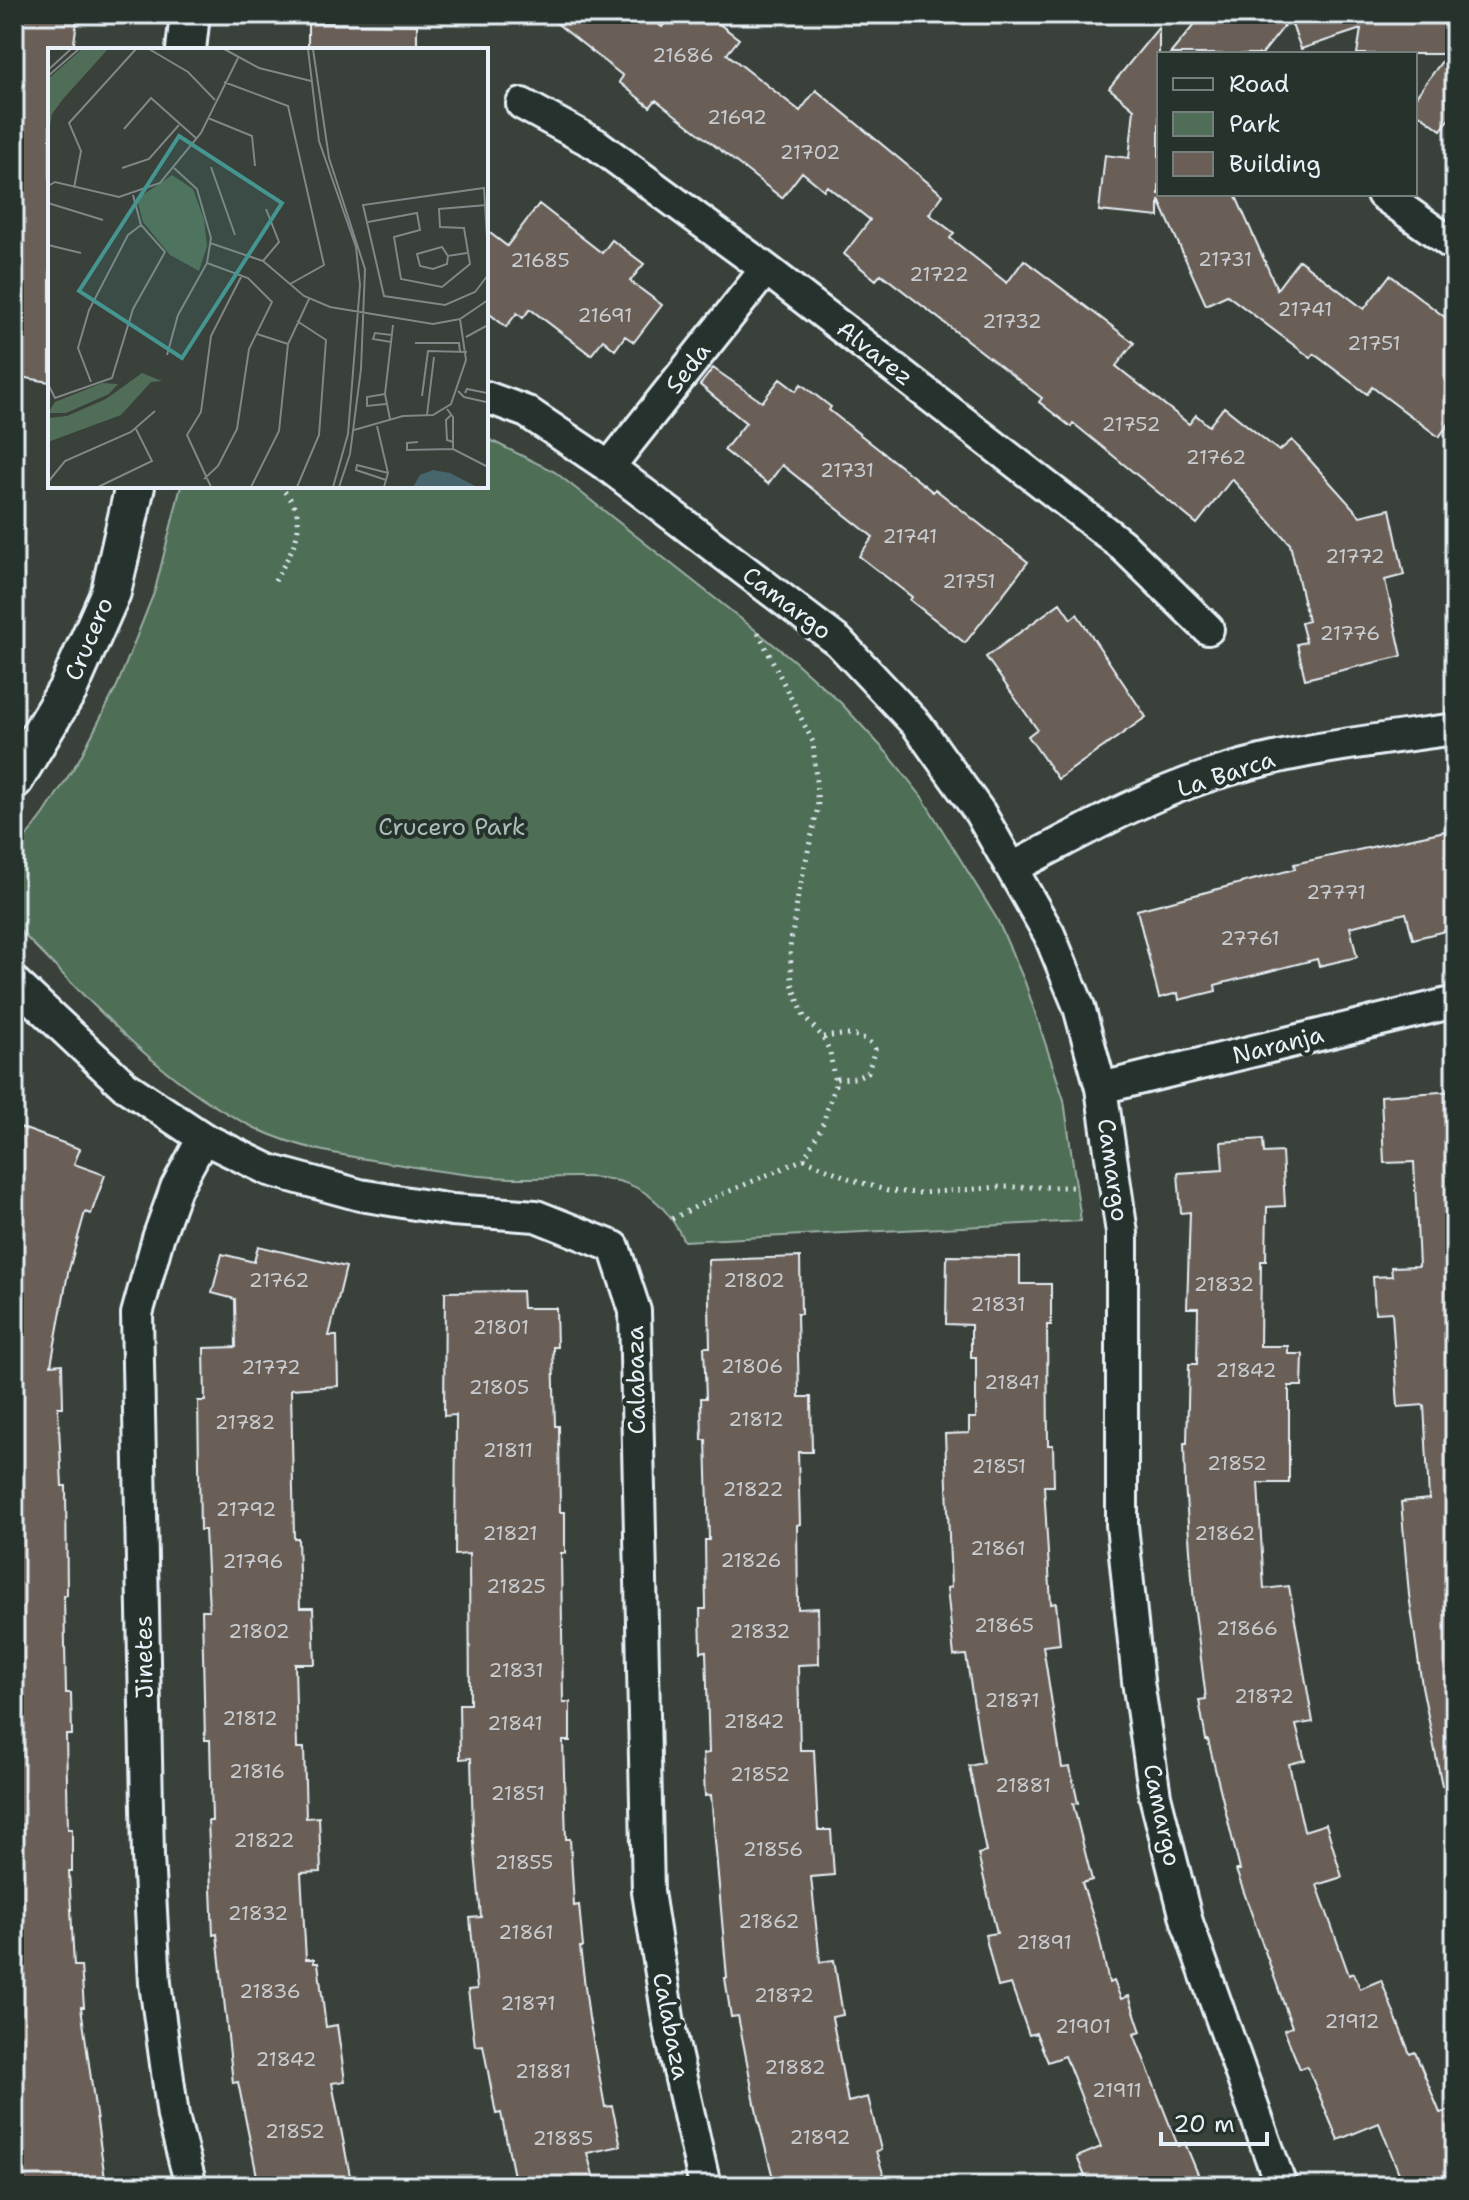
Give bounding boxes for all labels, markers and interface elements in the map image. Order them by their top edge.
house number: 21686 [652,42,714,68]
inset map [48,48,488,488]
legend [1157,52,1417,196]
text: Road [1229,68,1289,100]
house number: 21692 [707,104,767,130]
text: Park [1229,108,1281,140]
house number: 21702 [780,139,840,165]
text: Building [1229,148,1321,180]
house number: 21731 [1198,246,1252,272]
house number: 21685 [510,247,570,273]
house number: 21722 [909,261,969,287]
house number: 21741 [1278,296,1332,322]
house number: 21691 [578,302,632,328]
house number: 21732 [982,308,1042,334]
street label: Alvarez [830,313,920,393]
house number: 21751 [1347,330,1401,356]
street label: Seda [658,336,718,400]
house number: 21752 [1102,411,1160,437]
house number: 21762 [1186,444,1246,470]
house number: 21731 [820,457,874,483]
house number: 21741 [883,523,937,549]
house number: 21772 [1325,543,1385,569]
street label: Camargo [736,559,838,647]
house number: 21751 [942,568,996,594]
street label: Crucero [57,592,121,686]
house number: 21776 [1320,620,1380,646]
street label: La Barca [1173,743,1279,805]
park label: Crucero Park [378,811,526,843]
house number: 27771 [1306,879,1366,905]
house number: 27761 [1220,925,1280,951]
street label: Naranja [1229,1018,1327,1072]
street label: Camargo [1090,1116,1136,1224]
house number: 21762 [249,1267,309,1293]
house number: 21802 [723,1267,785,1293]
house number: 21832 [1194,1271,1254,1297]
house number: 21831 [970,1291,1026,1317]
house number: 21801 [473,1314,529,1340]
street label: Calabaza [619,1325,653,1435]
house number: 21806 [721,1353,783,1379]
house number: 21772 [241,1354,301,1380]
house number: 21842 [1216,1357,1276,1383]
house number: 21841 [984,1369,1040,1395]
house number: 21805 [469,1374,529,1400]
house number: 21812 [728,1406,784,1432]
house number: 21782 [215,1409,275,1435]
house number: 21811 [483,1437,533,1463]
house number: 21852 [1207,1450,1267,1476]
house number: 21851 [972,1453,1026,1479]
house number: 21822 [723,1476,783,1502]
house number: 21792 [216,1496,276,1522]
house number: 21821 [482,1520,538,1546]
house number: 21862 [1194,1520,1256,1546]
house number: 21861 [970,1535,1026,1561]
house number: 21826 [721,1547,781,1573]
house number: 21796 [222,1548,284,1574]
house number: 21825 [486,1573,546,1599]
house number: 21865 [974,1612,1034,1638]
street label: Jinetes [127,1615,161,1699]
house number: 21866 [1216,1615,1278,1641]
house number: 21802 [228,1618,290,1644]
house number: 21832 [730,1618,790,1644]
house number: 21831 [488,1657,544,1683]
house number: 21872 [1234,1683,1294,1709]
house number: 21871 [984,1687,1040,1713]
house number: 21812 [222,1705,278,1731]
house number: 21842 [724,1708,784,1734]
house number: 21841 [487,1710,543,1736]
house number: 21816 [229,1758,285,1784]
house number: 21852 [730,1761,790,1787]
street label: Camargo [1136,1761,1188,1869]
house number: 21881 [995,1772,1051,1798]
house number: 21851 [491,1780,545,1806]
house number: 21822 [234,1827,294,1853]
house number: 21856 [743,1836,803,1862]
house number: 21855 [495,1849,553,1875]
house number: 21832 [228,1900,288,1926]
house number: 21862 [738,1908,800,1934]
house number: 21861 [498,1919,554,1945]
house number: 21891 [1016,1929,1072,1955]
street label: Calabaza [645,1970,697,2083]
house number: 21836 [239,1978,301,2004]
house number: 21872 [754,1982,814,2008]
house number: 21871 [500,1990,556,2016]
house number: 21912 [1324,2008,1380,2034]
house number: 21901 [1055,2013,1111,2039]
house number: 21842 [256,2046,316,2072]
house number: 21882 [764,2054,826,2080]
house number: 21881 [515,2058,571,2084]
house number: 21911 [1092,2077,1142,2103]
scale bar [1161,2096,1267,2146]
text: 20 m [1173,2108,1235,2140]
house number: 21852 [265,2118,325,2144]
house number: 21892 [789,2124,851,2150]
house number: 21885 [533,2125,593,2151]

